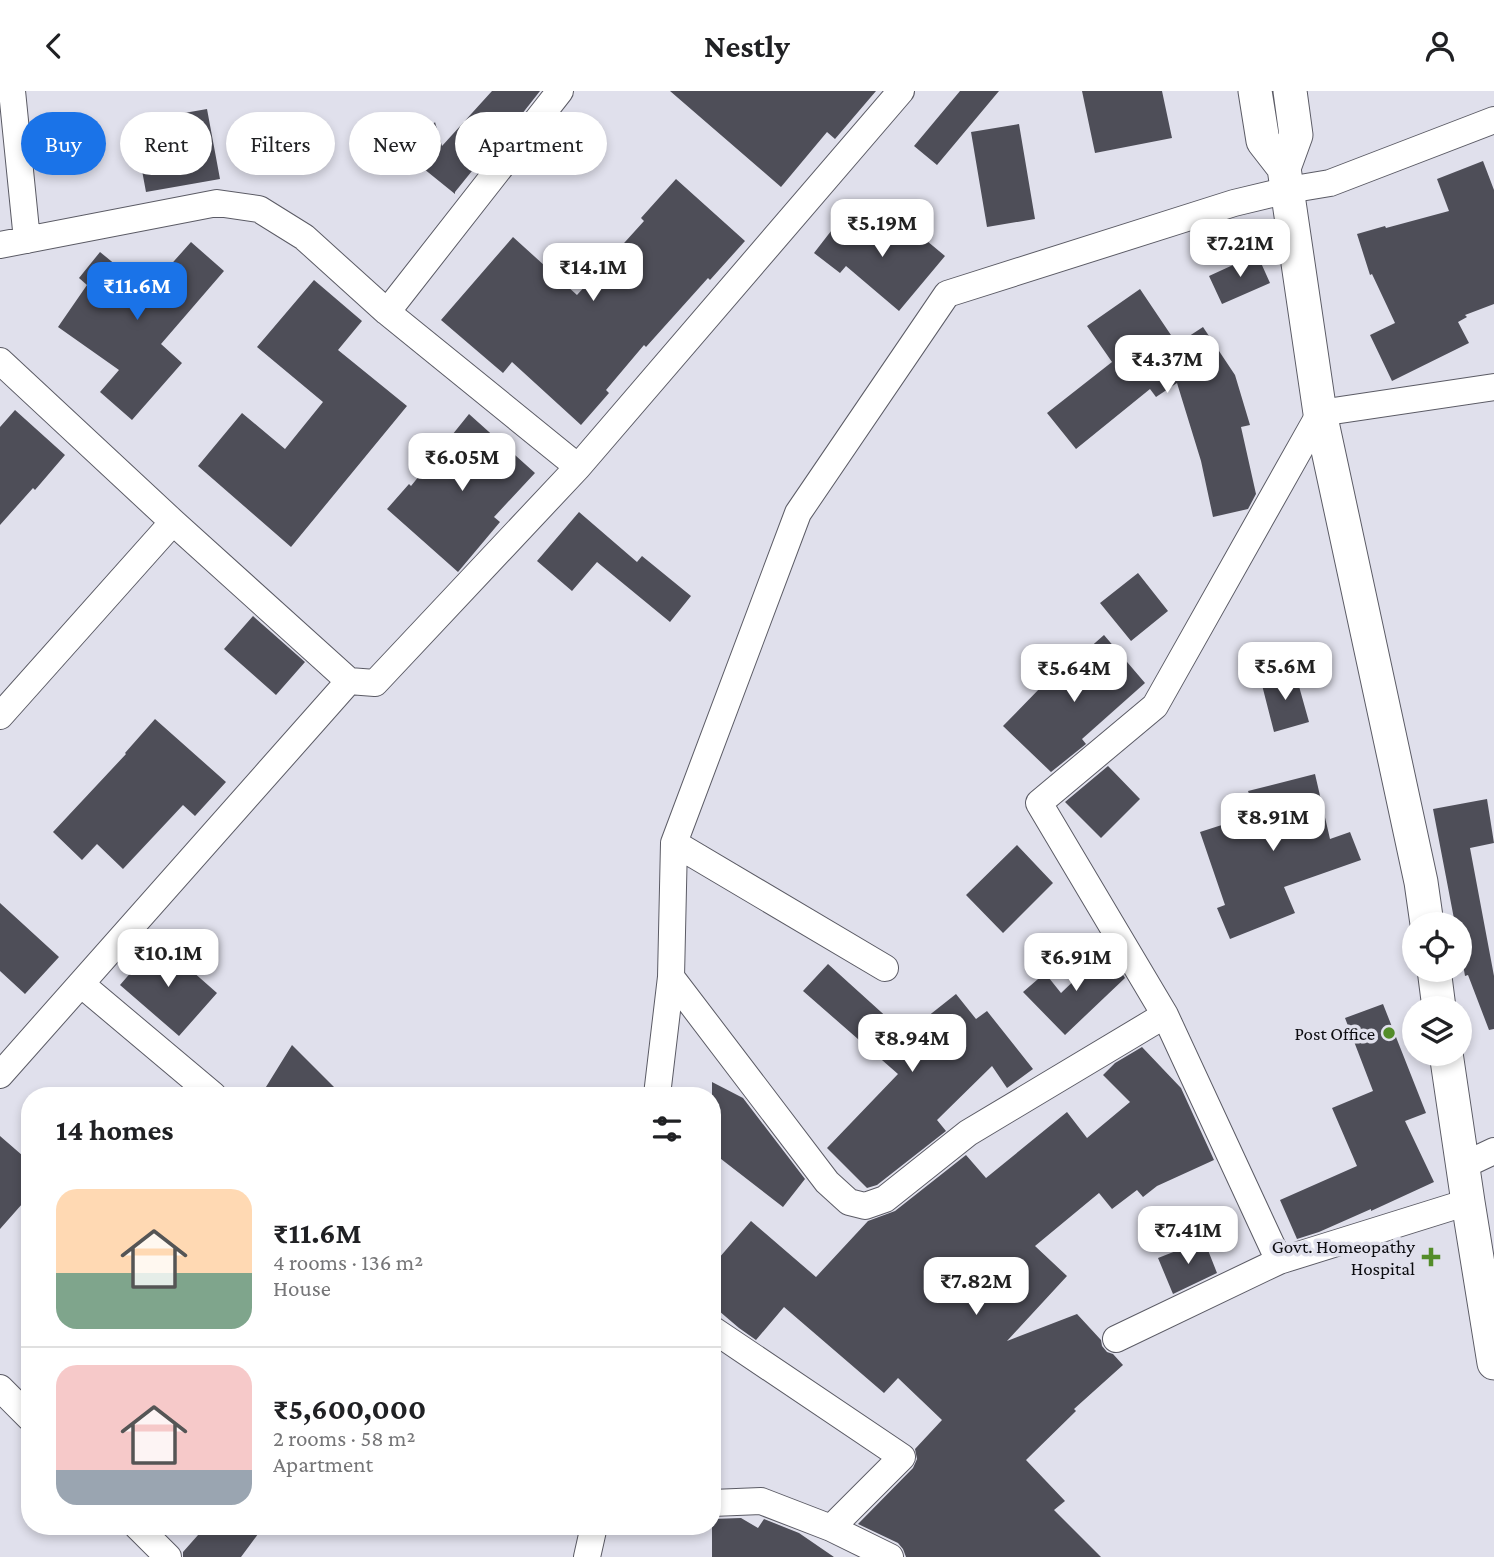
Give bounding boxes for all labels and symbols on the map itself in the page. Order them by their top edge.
pin: ₹5.19M [825,199,939,259]
pin: ₹7.21M [1183,219,1297,279]
pin: ₹14.1M [536,243,650,303]
pin: ₹11.6M [80,263,194,322]
pin: ₹4.37M [1110,335,1224,395]
pin: ₹6.05M [405,433,519,493]
pin: ₹5.6M [1236,643,1334,702]
pin: ₹5.64M [1017,645,1131,704]
pin: ₹8.91M [1216,793,1330,853]
pin: ₹10.1M [111,929,225,989]
pin: ₹6.91M [1019,933,1133,993]
pin: ₹8.94M [855,1014,969,1074]
place label: Post Office [1294,1023,1375,1044]
marker: Post Office [1381,1025,1397,1041]
pin: ₹7.41M [1131,1207,1245,1266]
place label: Govt. Homeopathy Hospital [1272,1236,1415,1279]
marker: Govt. Homeopathy Hospital [1421,1247,1441,1267]
pin: ₹7.82M [919,1257,1033,1317]

